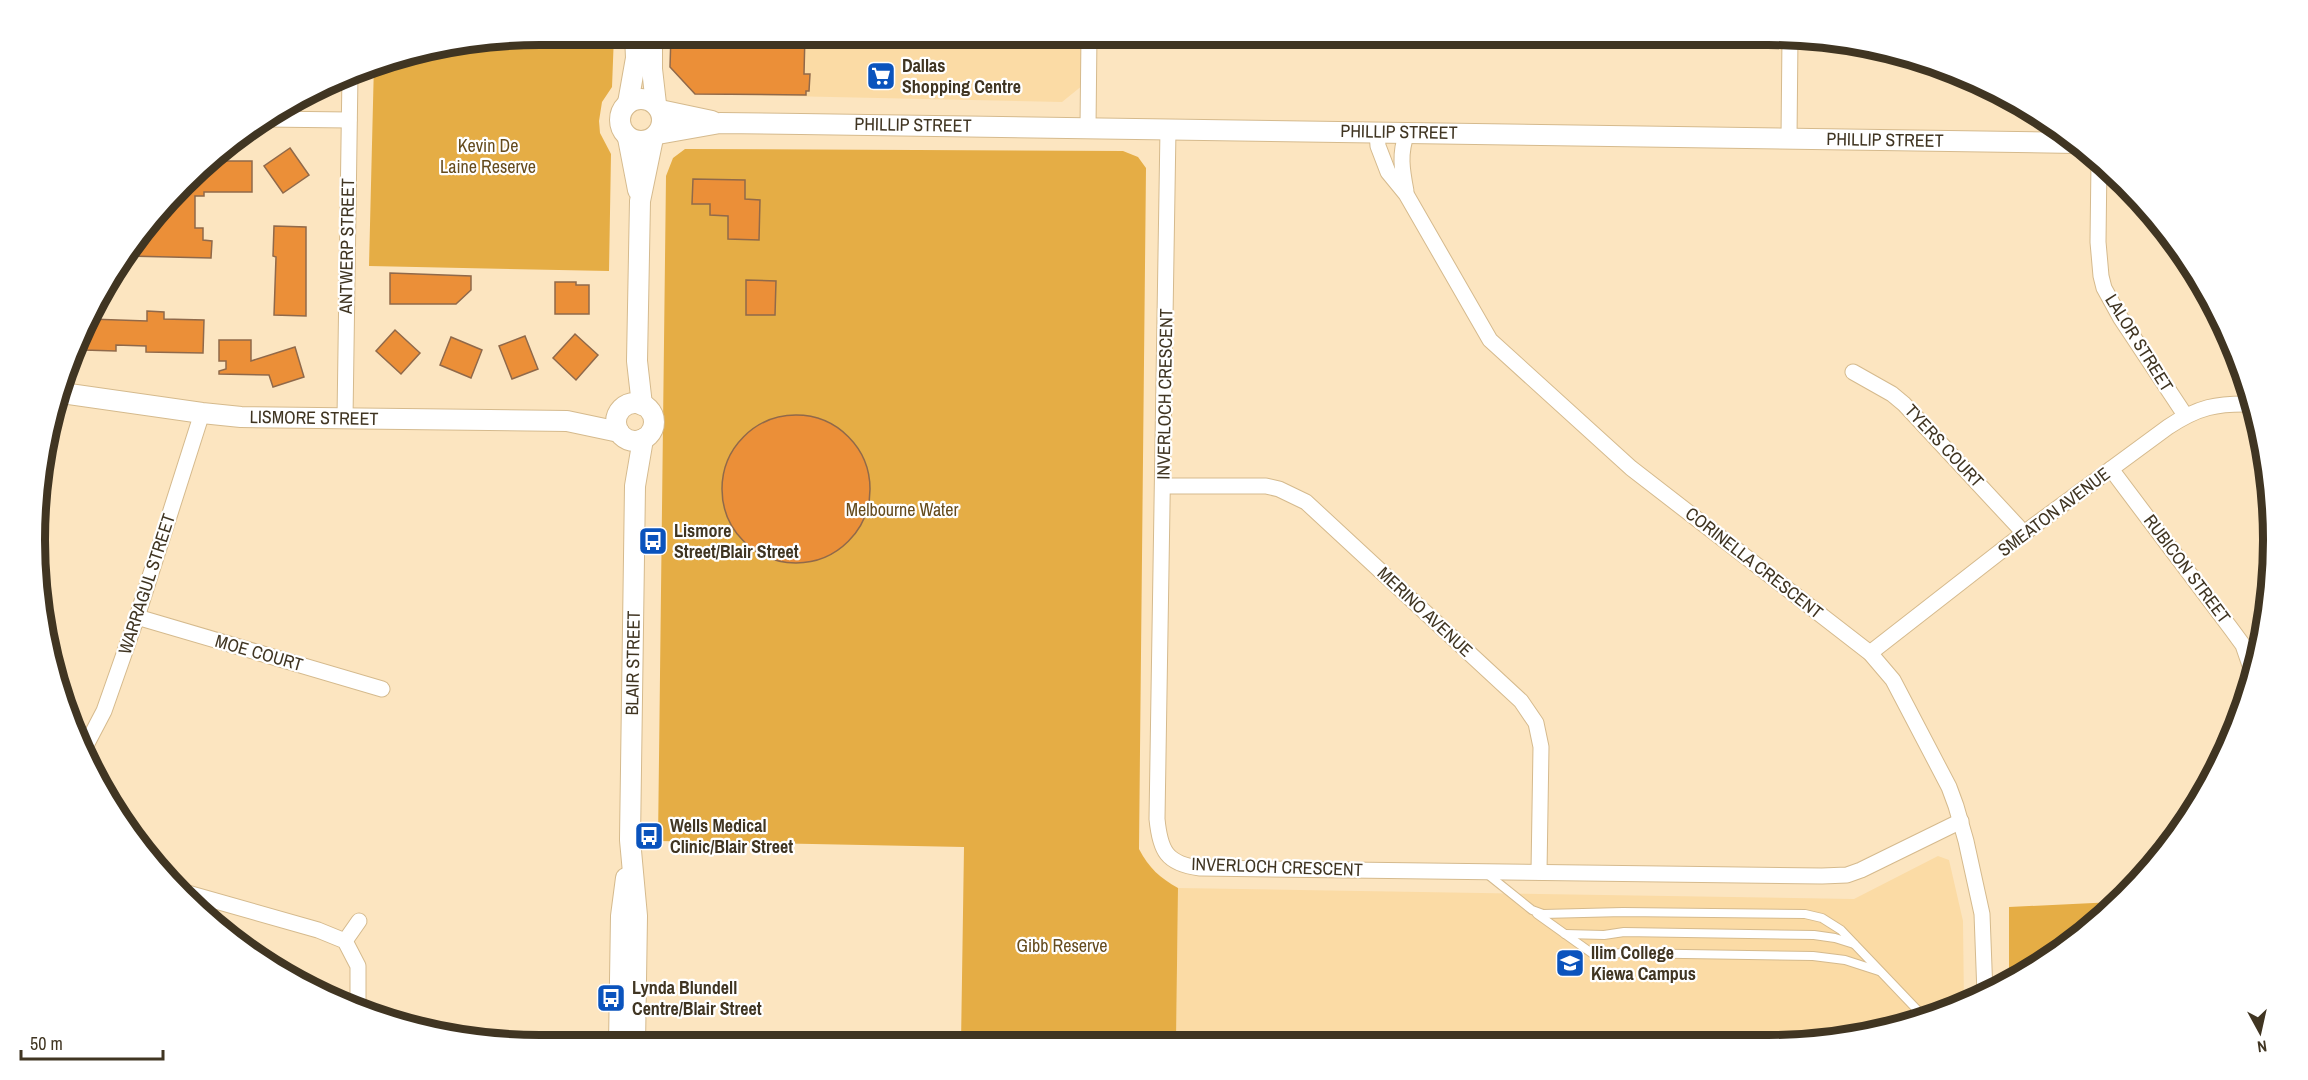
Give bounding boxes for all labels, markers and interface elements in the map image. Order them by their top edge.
place label: Dallas Shopping Centre [902,53,1021,99]
supermarket icon: Dallas Shopping Centre [865,60,897,92]
street label: PHILLIP STREET [854,111,972,138]
street label: PHILLIP STREET [1340,118,1458,145]
street label: PHILLIP STREET [1826,126,1944,153]
park label: Kevin De Laine Reserve [440,133,536,179]
street label: ANTWERP STREET [333,178,360,315]
street label: LALOR STREET [2099,289,2179,396]
street label: INVERLOCH CRESCENT [1151,308,1178,480]
street label: TYERS COURT [1899,399,1989,493]
street label: LISMORE STREET [249,404,379,431]
street label: SMEATON AVENUE [1992,461,2115,562]
park label: Melbourne Water [846,497,958,522]
street label: CORINELLA CRESCENT [1680,501,1828,624]
street label: RUBICON STREET [2138,509,2237,628]
street label: WARRAGUL STREET [112,510,181,657]
place label: Lismore Street/Blair Street [674,518,799,564]
bus stop icon: Lismore Street/Blair Street [637,525,669,557]
street label: MERINO AVENUE [1372,561,1478,662]
street label: BLAIR STREET [619,610,646,716]
street label: MOE COURT [212,628,306,677]
place label: Wells Medical Clinic/Blair Street [670,813,793,859]
bus stop icon: Wells Medical Clinic/Blair Street [633,820,665,852]
street label: INVERLOCH CRESCENT [1191,851,1363,882]
park label: Gibb Reserve [1016,933,1108,958]
place label: Ilim College Kiewa Campus [1591,940,1696,986]
school or university icon: Ilim College Kiewa Campus [1554,947,1586,979]
place label: Lynda Blundell Centre/Blair Street [632,975,762,1021]
bus stop icon: Lynda Blundell Centre/Blair Street [595,982,627,1014]
north arrow [2230,1002,2290,1062]
scale bar [21,1023,164,1061]
text: 50 m [30,1031,63,1056]
text: N [2256,1035,2268,1058]

